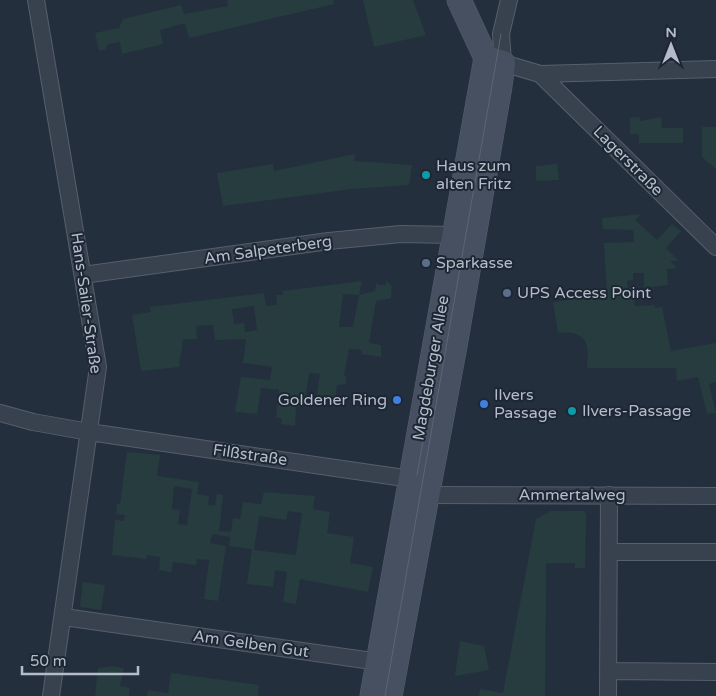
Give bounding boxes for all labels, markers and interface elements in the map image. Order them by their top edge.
north arrow [646,20,696,70]
text: N [665,24,677,41]
street label: Lagerstraße [589,122,667,200]
place label: Haus zum alten Fritz [436,156,511,194]
marker: Haus zum alten Fritz [420,169,432,181]
street label: Hans-Sailer-Straße [66,231,106,375]
street label: Am Salpeterberg [203,231,333,269]
place label: Sparkasse [436,253,513,273]
marker: Sparkasse [420,257,432,269]
place label: UPS Access Point [517,283,651,303]
marker: UPS Access Point [501,287,513,299]
street label: Magdeburger Allee [408,294,454,442]
place label: Ilvers Passage [494,385,557,423]
place label: Goldener Ring [278,390,387,410]
marker: Goldener Ring [391,394,403,406]
marker: Ilvers Passage [478,398,490,410]
place label: Ilvers-Passage [582,401,691,421]
marker: Ilvers-Passage [566,405,578,417]
street label: Filßstraße [212,440,288,470]
street label: Ammertalweg [518,485,626,505]
street label: Am Gelben Gut [192,626,310,662]
scale bar [22,644,139,676]
text: 50 m [30,652,67,670]

